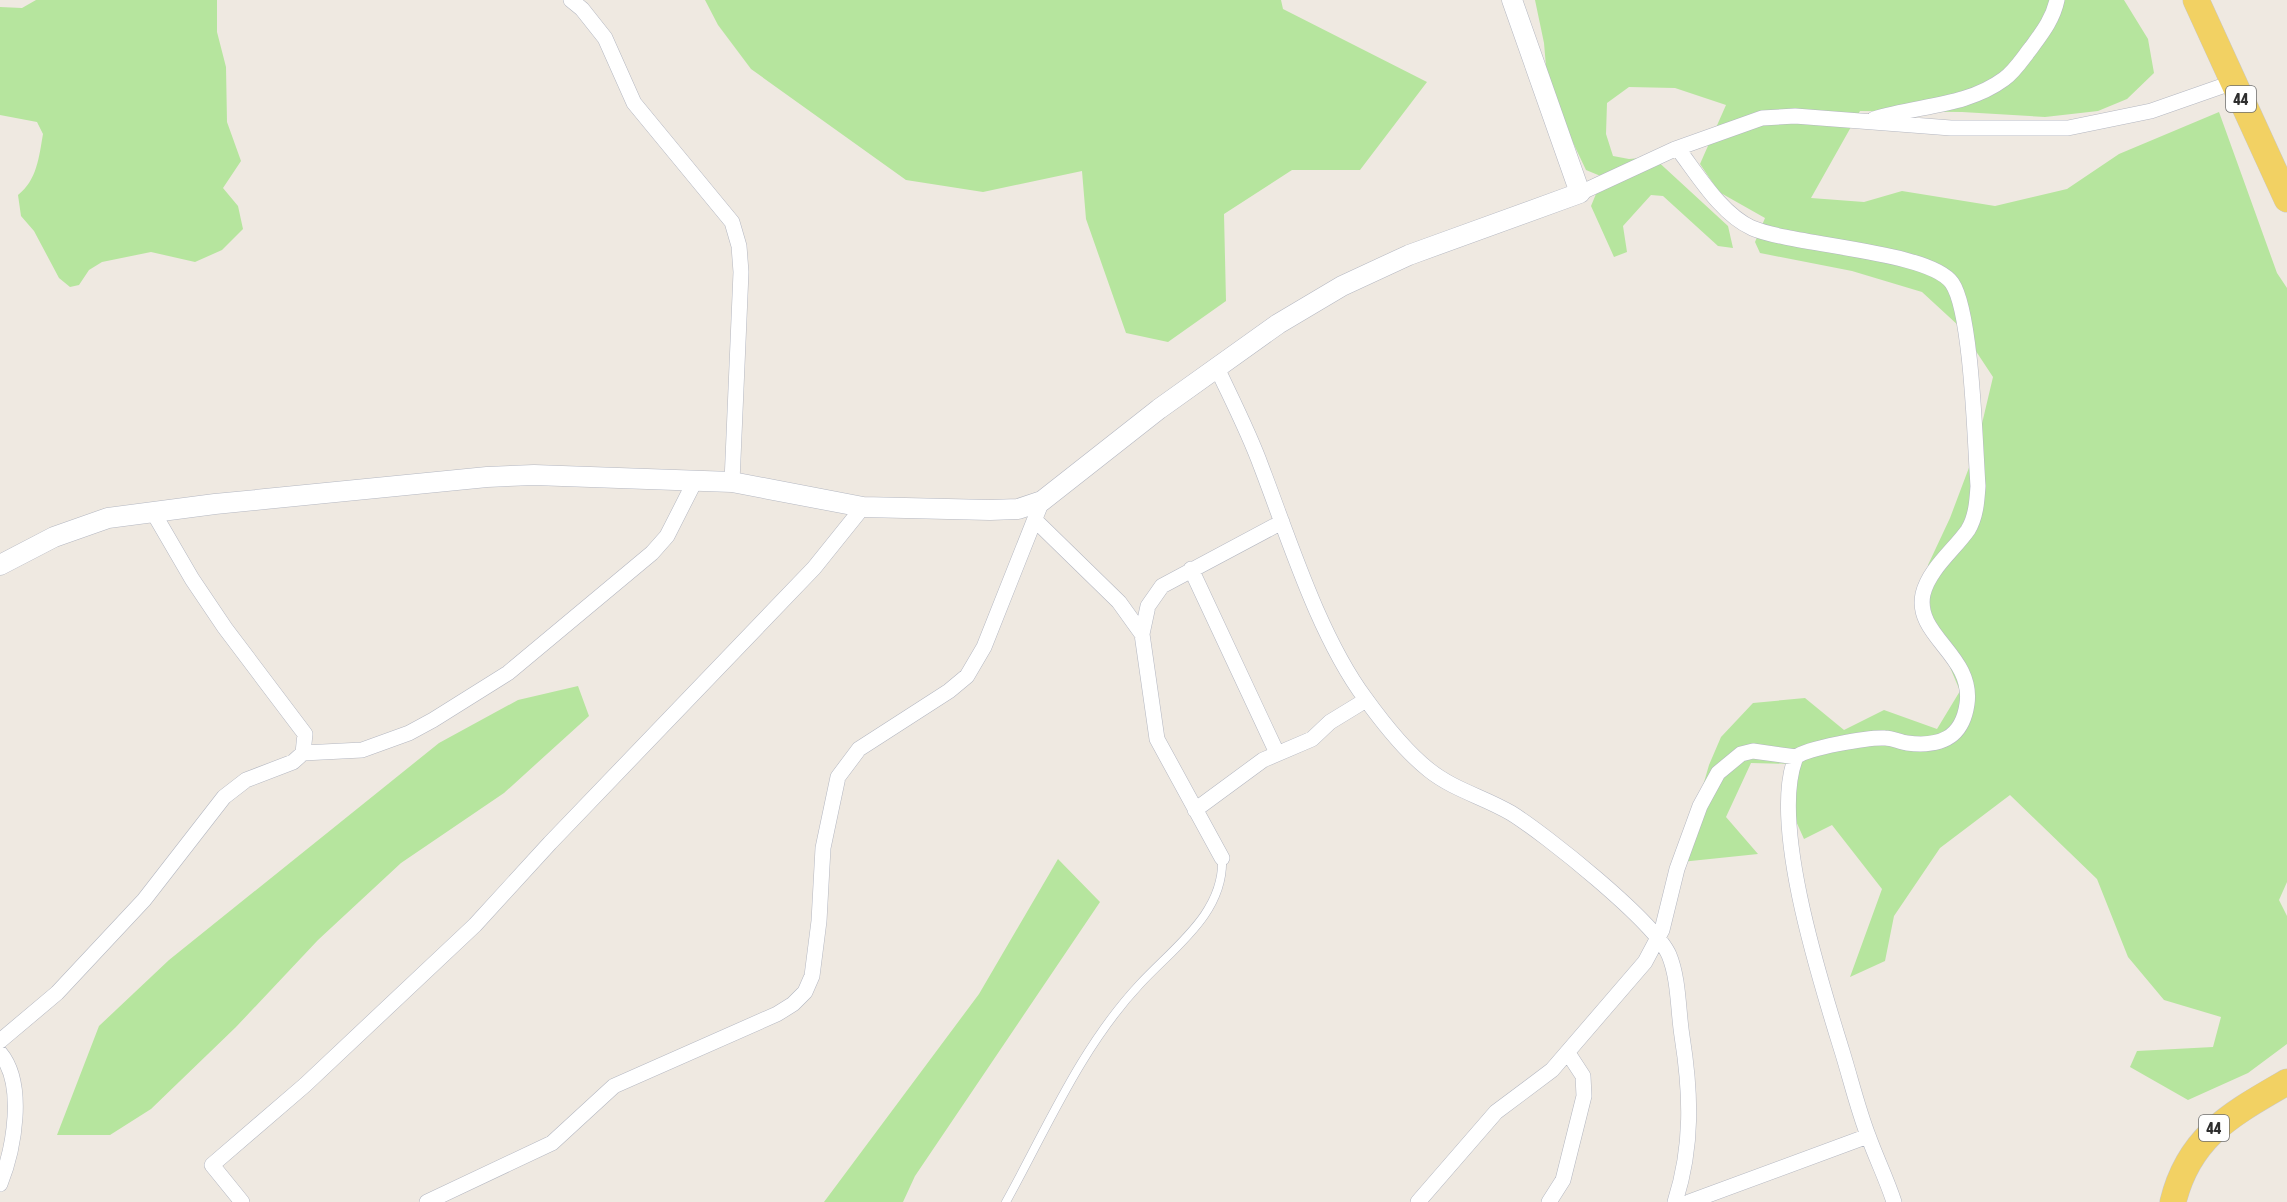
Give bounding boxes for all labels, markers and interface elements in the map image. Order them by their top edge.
road number: 44 [2226,86,2256,112]
road number: 44 [2199,1115,2229,1141]

